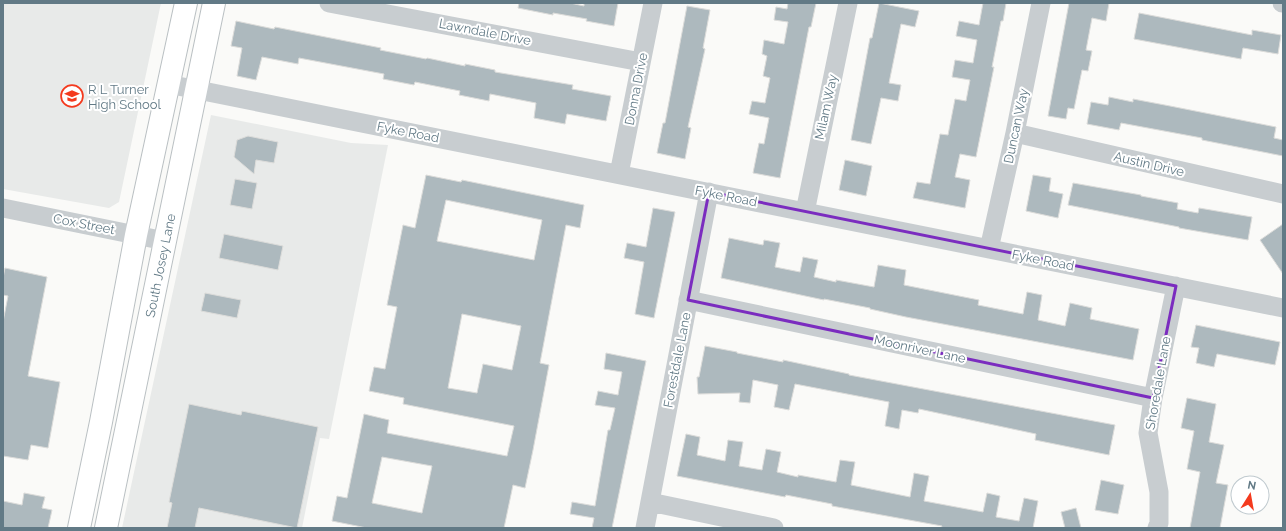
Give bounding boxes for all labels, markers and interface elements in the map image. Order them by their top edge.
street label: Lawndale Drive [438,16,533,48]
street label: Donna Drive [622,51,650,127]
street label: Milam Way [812,73,840,141]
place label: R L Turner High School [88,82,161,112]
school or university icon: R L Turner High School [59,83,85,109]
street label: Duncan Way [1001,87,1031,165]
street label: Fyke Road [376,119,440,145]
street label: Austin Drive [1112,149,1186,179]
street label: Fyke Road [694,183,758,209]
street label: Cox Street [52,211,117,237]
street label: South Josey Lane [142,212,178,319]
street label: Fyke Road [1011,247,1075,273]
street label: Forestdale Lane [660,311,694,409]
street label: Moonriver Lane [873,332,968,366]
street label: Shoredale Lane [1142,335,1174,431]
north arrow [1230,475,1270,515]
text: N [1246,478,1257,493]

